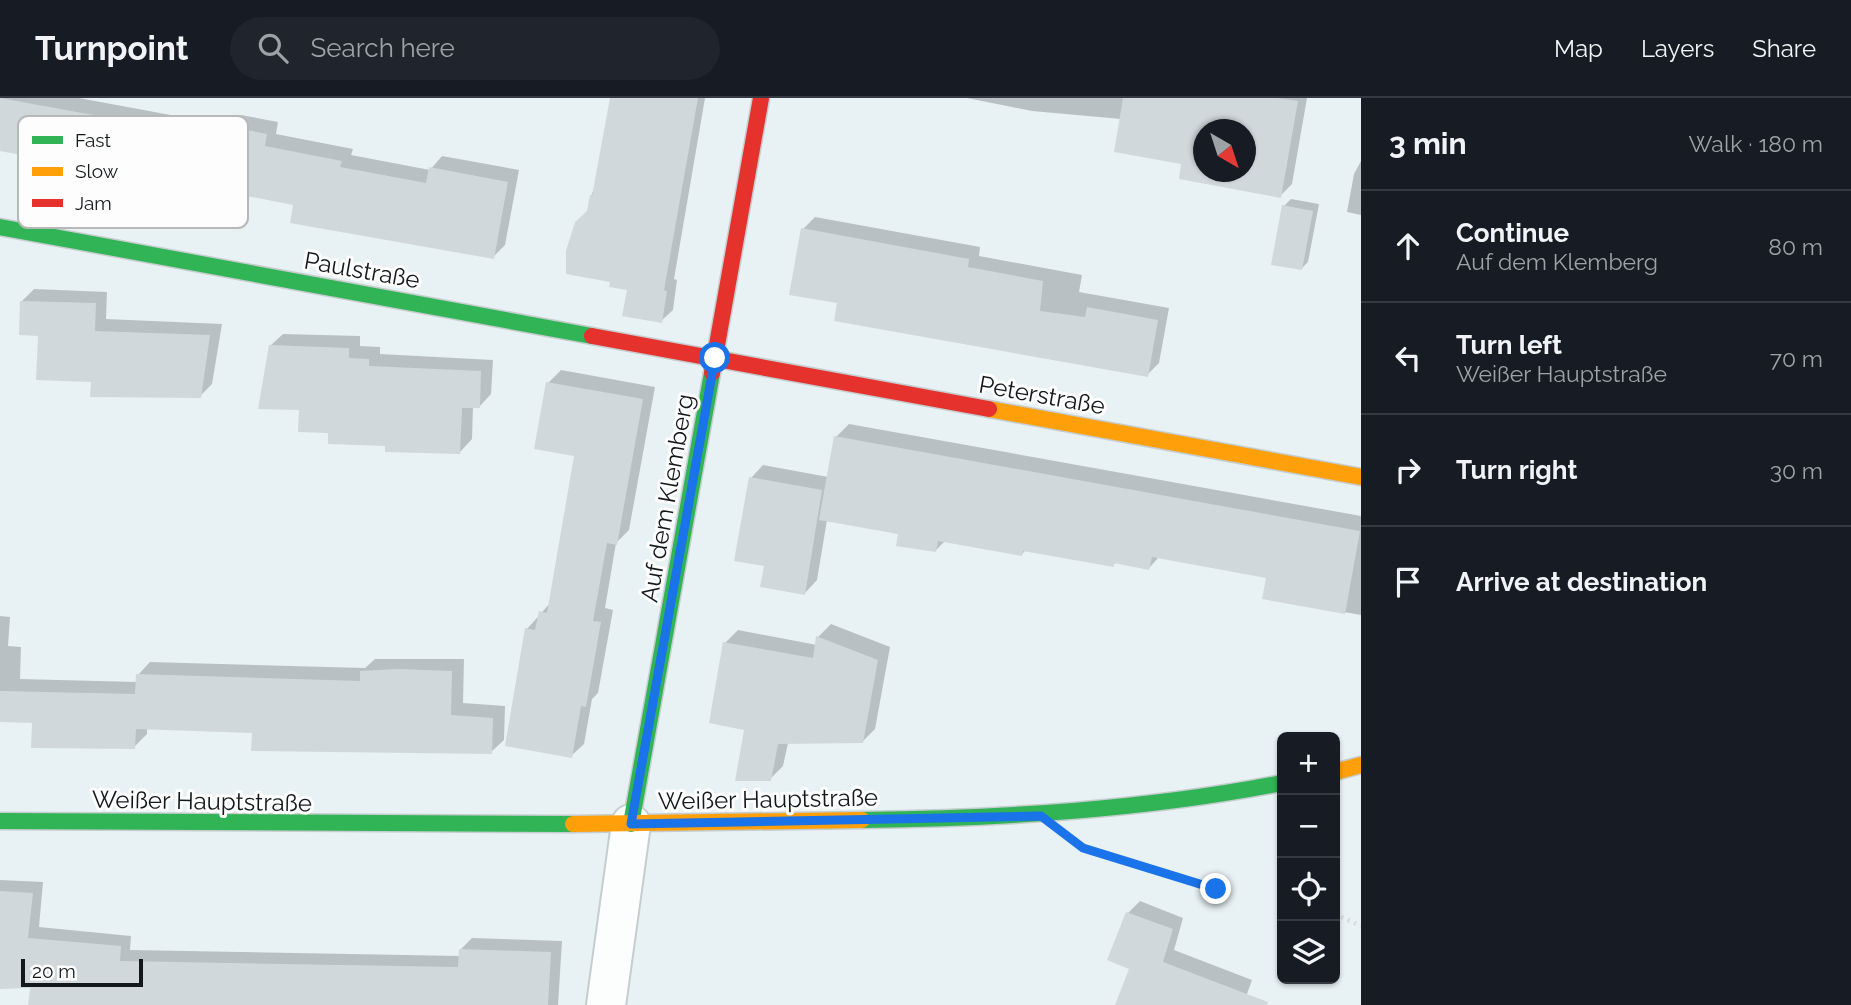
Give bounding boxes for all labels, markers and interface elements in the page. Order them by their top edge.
search box [230,17,720,80]
text: Turnpoint [35,29,188,68]
icon: search [254,29,292,67]
text: Search here [310,33,455,63]
text: Map [1554,34,1603,63]
text: Layers [1641,34,1714,63]
text: Share [1752,34,1816,63]
legend [18,116,248,228]
north arrow [1193,119,1256,182]
text: 3 min [1389,126,1467,161]
text: Fast [75,129,111,151]
text: Walk · 180 m [1689,130,1823,157]
text: Slow [75,160,119,182]
text: Jam [75,192,112,214]
text: Continue [1456,218,1569,248]
icon: ahead [1389,227,1427,265]
text: 80 m [1768,233,1823,260]
street label: Paulstraße [302,246,422,294]
text: Auf dem Klemberg [1456,248,1658,275]
text: Turn left [1456,330,1562,360]
icon: left [1389,339,1427,377]
route start [699,342,730,373]
text: 70 m [1770,345,1823,372]
text: Weißer Hauptstraße [1456,360,1667,387]
street label: Peterstraße [977,370,1107,420]
street label: Auf dem Klemberg [634,392,700,604]
icon: right [1389,451,1427,489]
text: Turn right [1456,455,1577,485]
text: 30 m [1770,457,1823,484]
icon: arrive [1389,563,1427,601]
text: Arrive at destination [1456,567,1707,597]
map controls [1277,732,1340,984]
button: + [1277,732,1340,795]
street label: Weißer Hauptstraße [658,783,878,815]
street label: Weißer Hauptstraße [92,785,312,817]
button: − [1277,795,1340,858]
button: locate [1277,858,1340,921]
route end [1200,873,1231,904]
button: layers [1277,921,1340,984]
scale bar [21,956,144,988]
text: 20 m [32,960,76,982]

